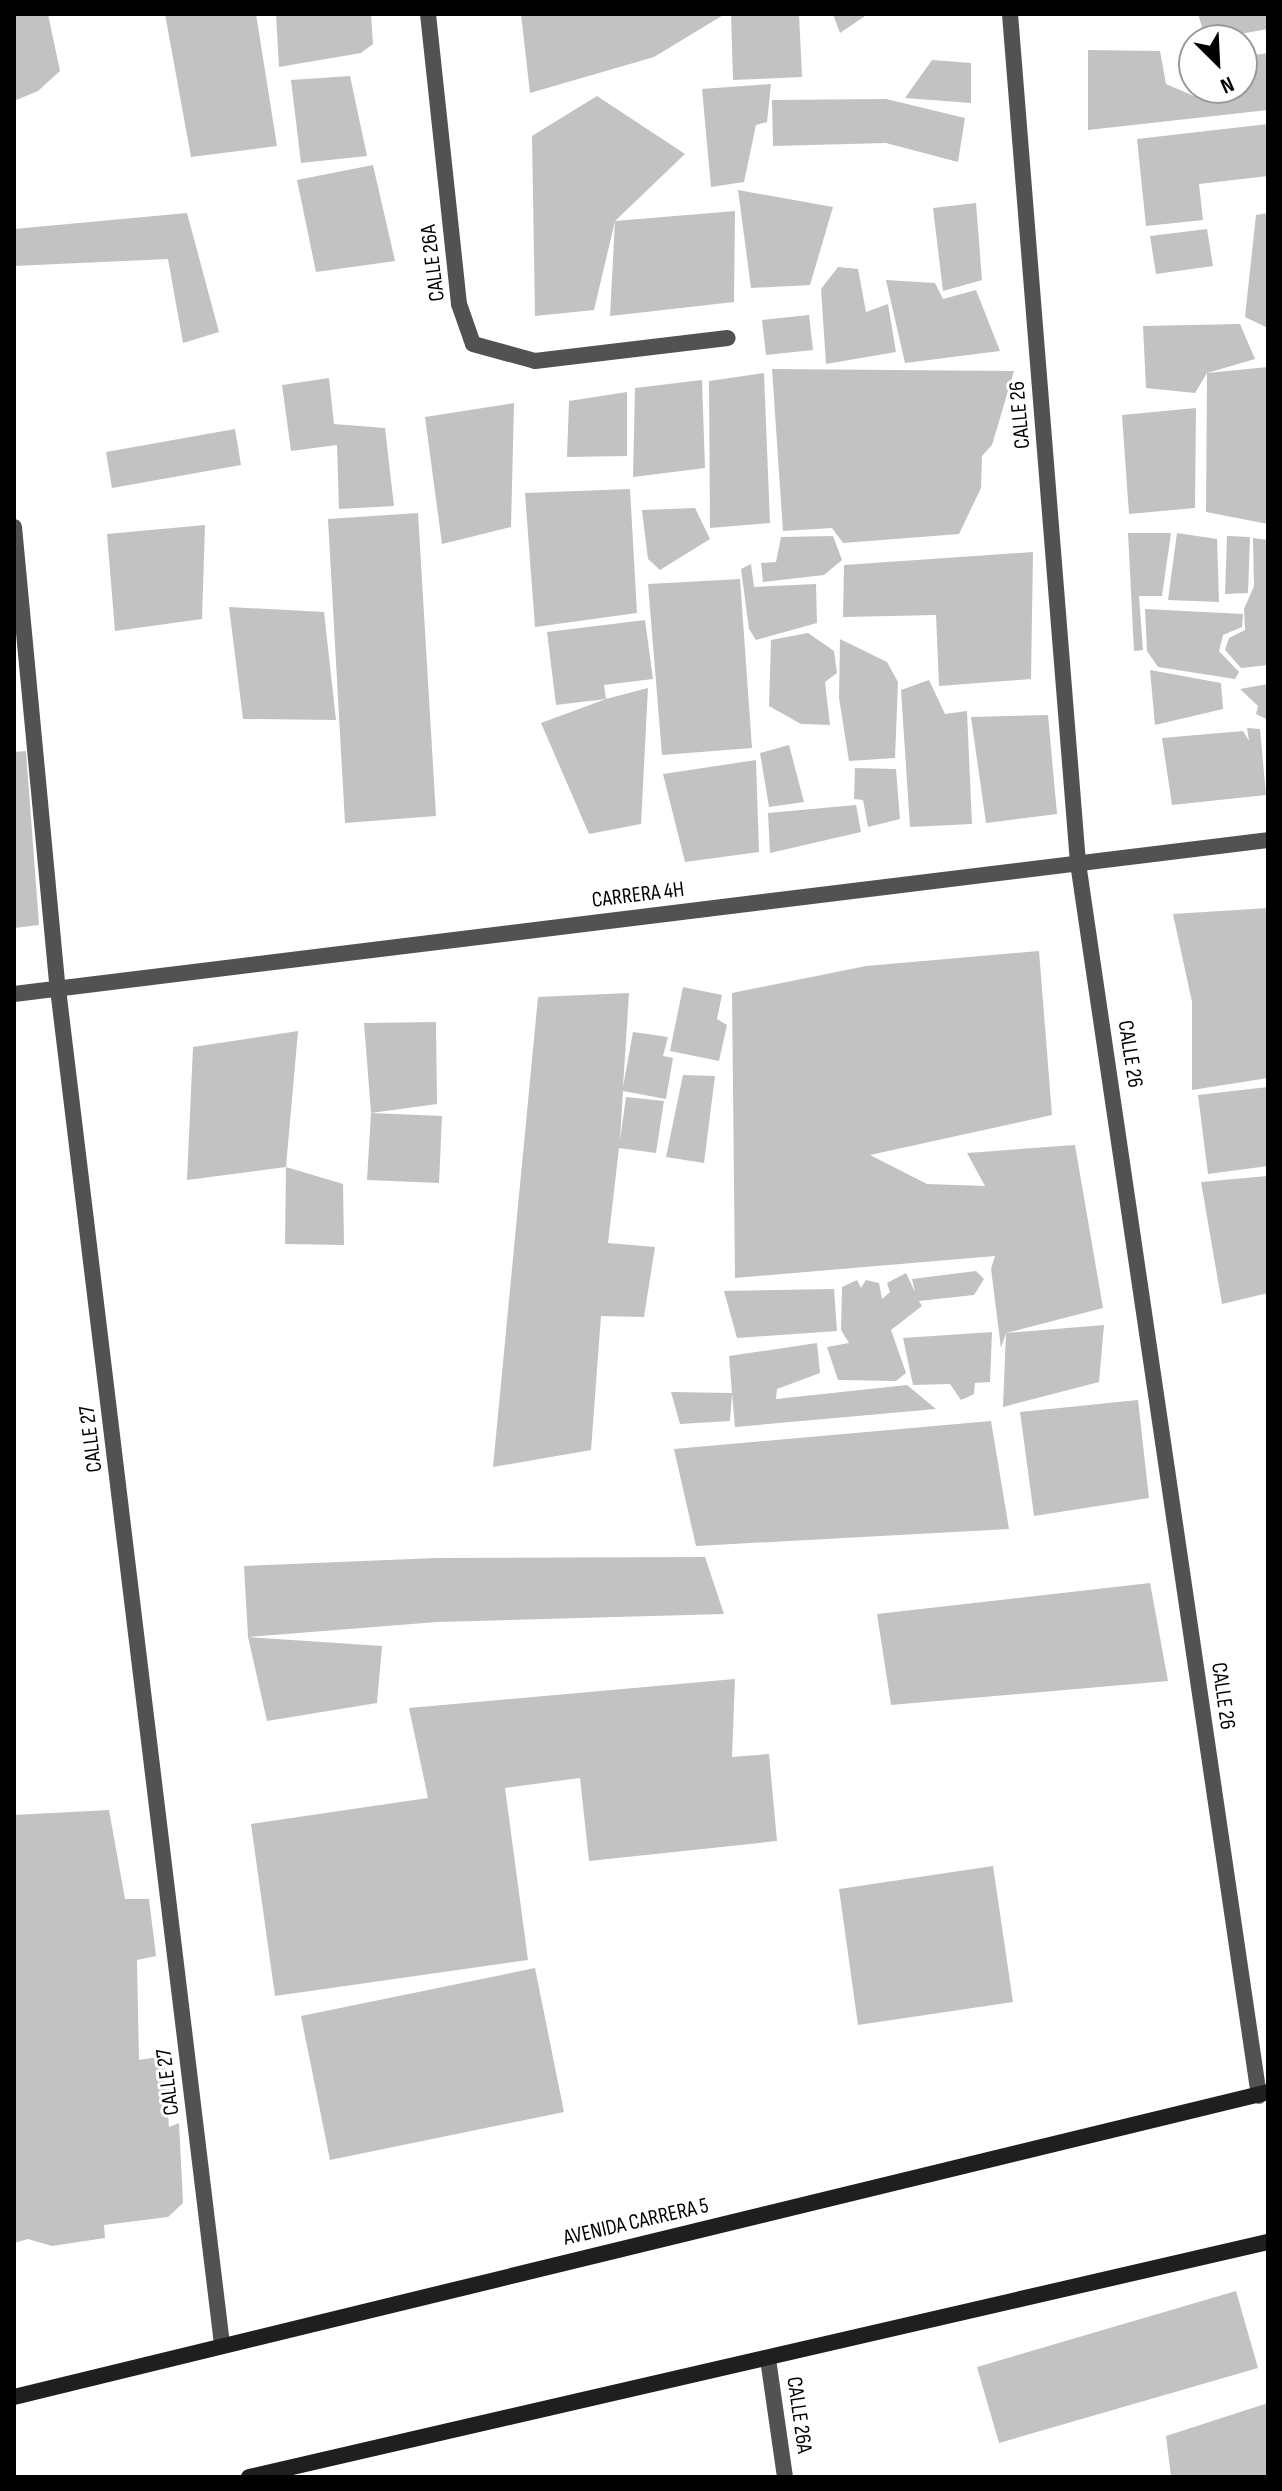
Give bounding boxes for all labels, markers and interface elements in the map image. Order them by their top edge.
north arrow [1178,24,1258,104]
text: N [1216,70,1238,99]
street label: CALLE 26A [415,223,451,303]
street label: CALLE 26 [1004,380,1036,450]
street label: CARRERA 4H [590,876,686,914]
street label: CALLE 26 [1112,1019,1148,1089]
street label: CALLE 27 [74,1404,108,1474]
street label: CALLE 26 [1205,1661,1241,1731]
street label: CALLE 27 [151,2047,185,2117]
street label: AVENIDA CARRERA 5 [561,2192,711,2252]
street label: CALLE 26A [781,2375,817,2455]

